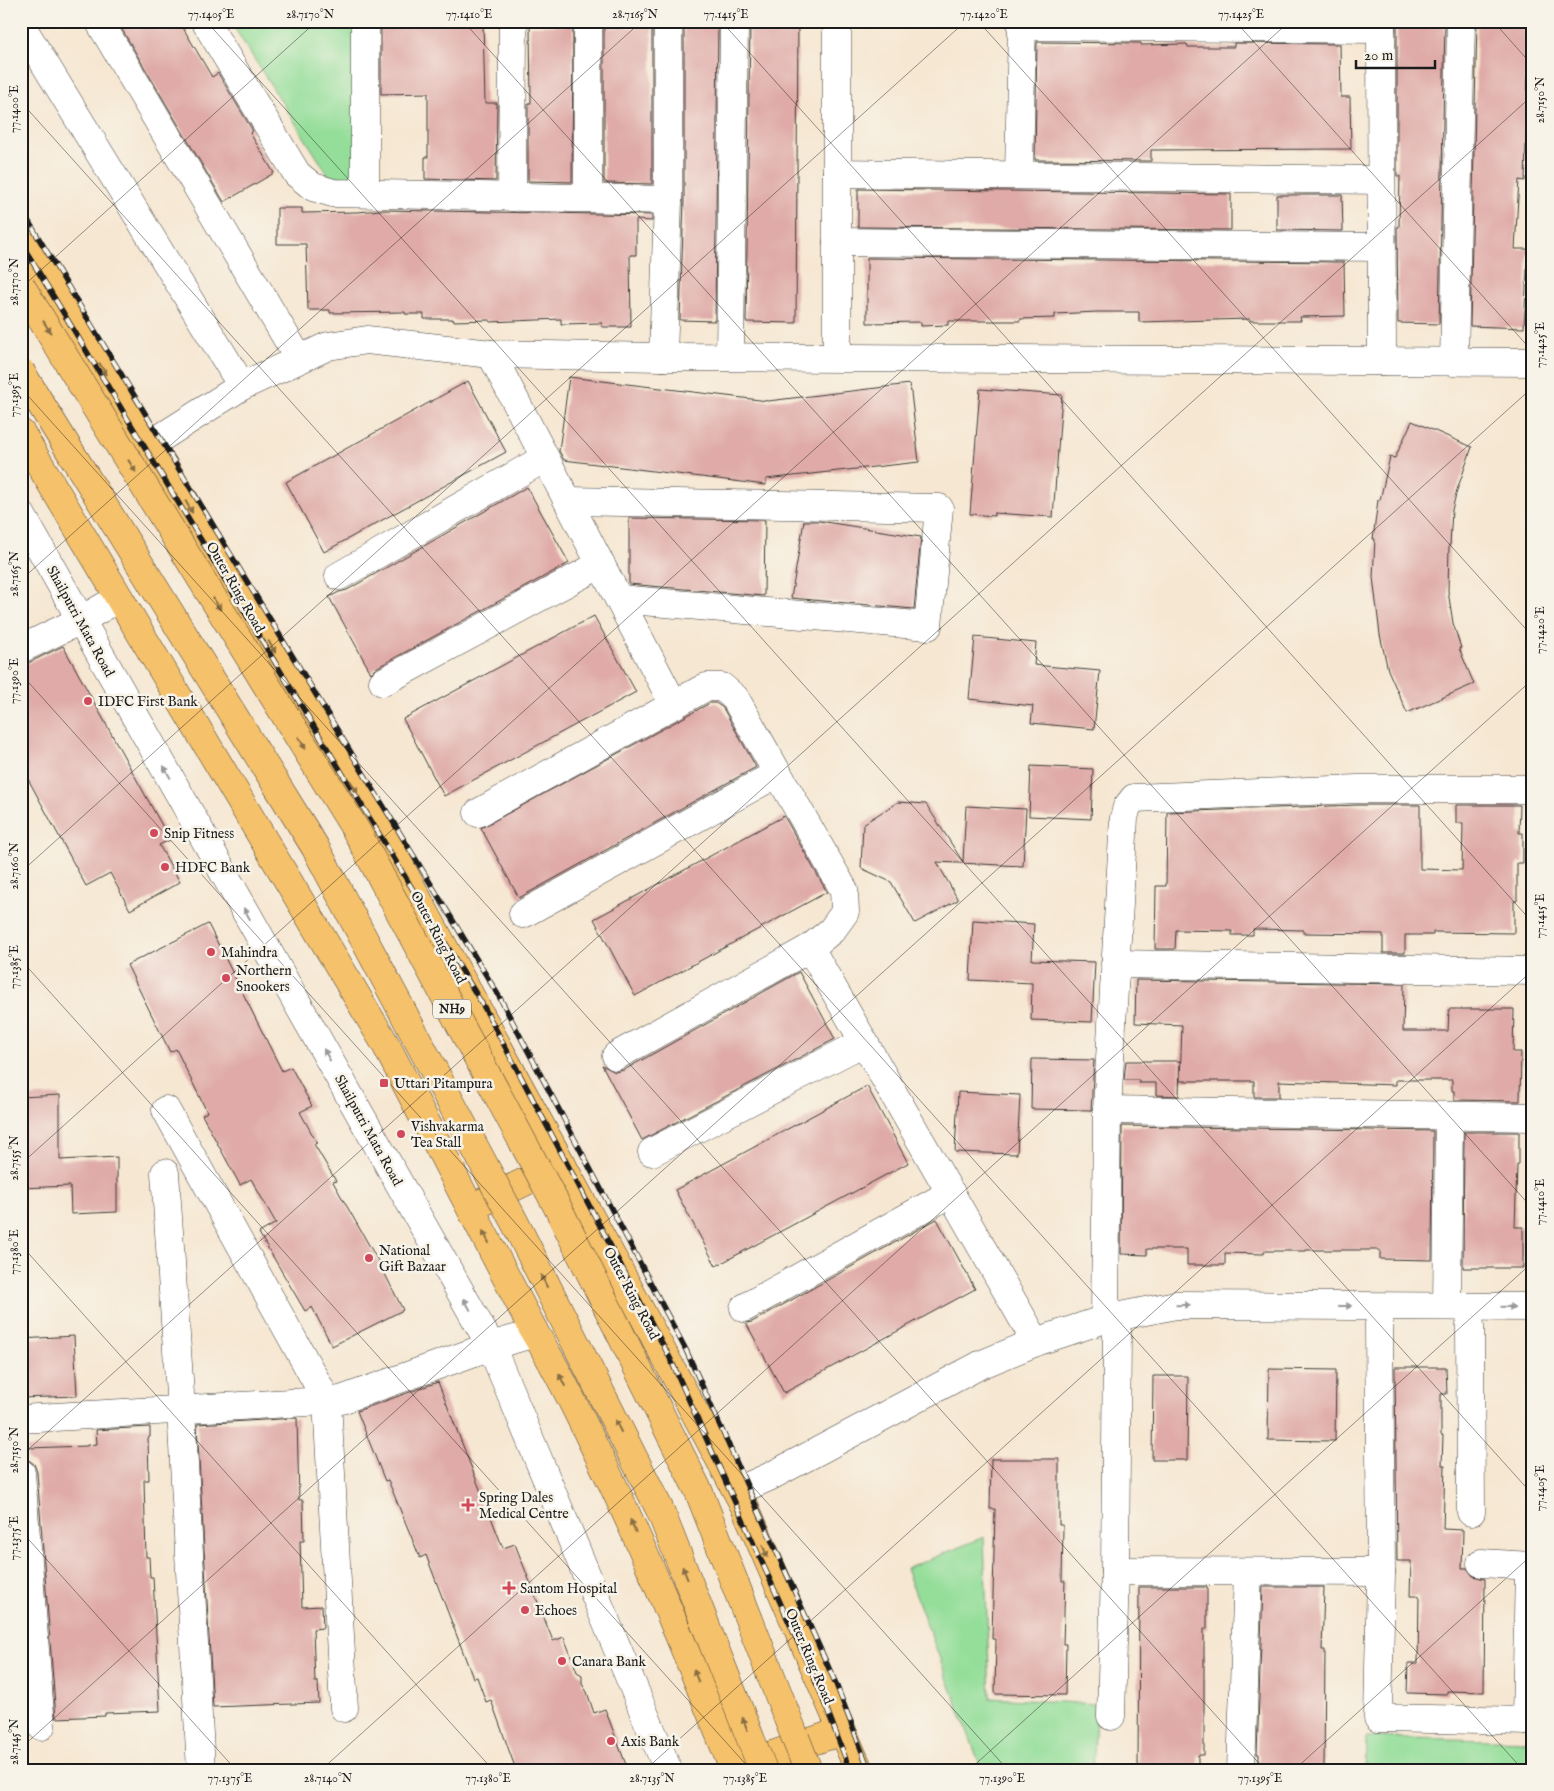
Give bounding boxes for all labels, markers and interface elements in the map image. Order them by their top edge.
text: 77.1405°E [188,7,234,22]
text: 28.7170°N [286,7,335,22]
text: 77.1410°E [446,7,492,22]
text: 28.7165°N [612,7,659,22]
text: 77.1415°E [703,7,749,22]
text: 77.1420°E [960,7,1008,22]
text: 77.1425°E [1218,7,1264,22]
scale bar [1356,38,1435,70]
text: 20 m [1364,46,1394,65]
text: 28.7150°N [1533,76,1548,123]
text: 77.1400°E [7,85,22,133]
text: 28.7170°N [7,257,22,306]
one-way arrow [42,321,51,334]
text: 77.1425°E [1533,322,1548,368]
one-way arrow [99,363,108,376]
text: 77.1395°E [7,373,22,417]
one-way arrow [127,459,137,472]
one-way arrow [185,501,194,514]
street label: Outer Ring Road [202,539,269,637]
text: 28.7165°N [7,550,22,597]
street label: Shailputri Mata Road [42,563,118,681]
one-way arrow [212,598,222,611]
text: 77.1420°E [1533,606,1548,654]
one-way arrow [267,641,276,654]
text: 77.1390°E [7,658,22,704]
place label: IDFC First Bank [98,693,198,711]
marker: IDFC First Bank [82,695,94,707]
one-way arrow [298,736,307,749]
one-way arrow [163,765,171,780]
one-way arrow [350,780,358,795]
place label: Snip Fitness [164,825,234,843]
marker: Snip Fitness [148,827,160,839]
text: 28.7160°N [7,842,22,890]
place label: HDFC Bank [175,859,251,877]
marker: HDFC Bank [159,861,171,873]
street label: Outer Ring Road [406,888,470,987]
text: 77.1415°E [1533,893,1548,939]
one-way arrow [242,907,251,920]
place label: Mahindra [221,944,278,962]
text: 77.1385°E [7,945,22,989]
marker: Mahindra [205,946,217,958]
place label: Northern Snookers [236,962,292,996]
marker: Northern Snookers [220,972,232,984]
road number: NH9 [433,1000,471,1019]
one-way arrow [322,1049,331,1062]
street label: Shailputri Mata Road [330,1072,406,1190]
place label: Uttari Pitampura [394,1075,494,1093]
marker: Uttari Pitampura [378,1077,390,1089]
place label: Vishvakarma Tea Stall [410,1118,485,1152]
marker: Vishvakarma Tea Stall [395,1128,407,1140]
text: 28.7155°N [7,1135,22,1181]
text: 77.1410°E [1533,1179,1548,1225]
text: 77.1380°E [7,1229,22,1275]
one-way arrow [482,1230,490,1244]
place label: National Gift Bazaar [379,1242,446,1276]
street label: Outer Ring Road [599,1244,663,1343]
marker: National Gift Bazaar [363,1252,375,1264]
one-way arrow [540,1274,548,1288]
one-way arrow [462,1297,471,1310]
one-way arrow [1175,1301,1191,1309]
one-way arrow [1338,1302,1354,1310]
one-way arrow [1500,1303,1516,1311]
one-way arrow [558,1373,566,1387]
one-way arrow [614,1419,622,1433]
text: 28.7150°N [7,1426,22,1473]
text: 77.1405°E [1533,1465,1548,1511]
place label: Spring Dales Medical Centre [479,1489,569,1523]
marker: Spring Dales Medical Centre [461,1498,475,1512]
text: 77.1375°E [7,1516,22,1560]
one-way arrow [628,1519,636,1533]
one-way arrow [761,1544,769,1558]
one-way arrow [681,1566,689,1581]
place label: Santom Hospital [520,1580,617,1598]
marker: Santom Hospital [502,1581,516,1595]
place label: Echoes [535,1602,577,1620]
marker: Echoes [519,1604,531,1616]
street label: Outer Ring Road [781,1606,838,1708]
place label: Canara Bank [572,1653,647,1671]
marker: Canara Bank [556,1655,568,1667]
one-way arrow [692,1668,700,1683]
one-way arrow [741,1717,749,1732]
text: 28.7145°N [7,1718,22,1765]
place label: Axis Bank [620,1733,680,1751]
marker: Axis Bank [605,1735,617,1747]
text: 77.1375°E [208,1771,252,1786]
text: 28.7140°N [304,1771,353,1786]
text: 77.1380°E [465,1771,511,1786]
text: 28.7135°N [629,1771,675,1786]
text: 77.1385°E [723,1771,767,1786]
text: 77.1390°E [979,1771,1025,1786]
text: 77.1395°E [1238,1771,1282,1786]

